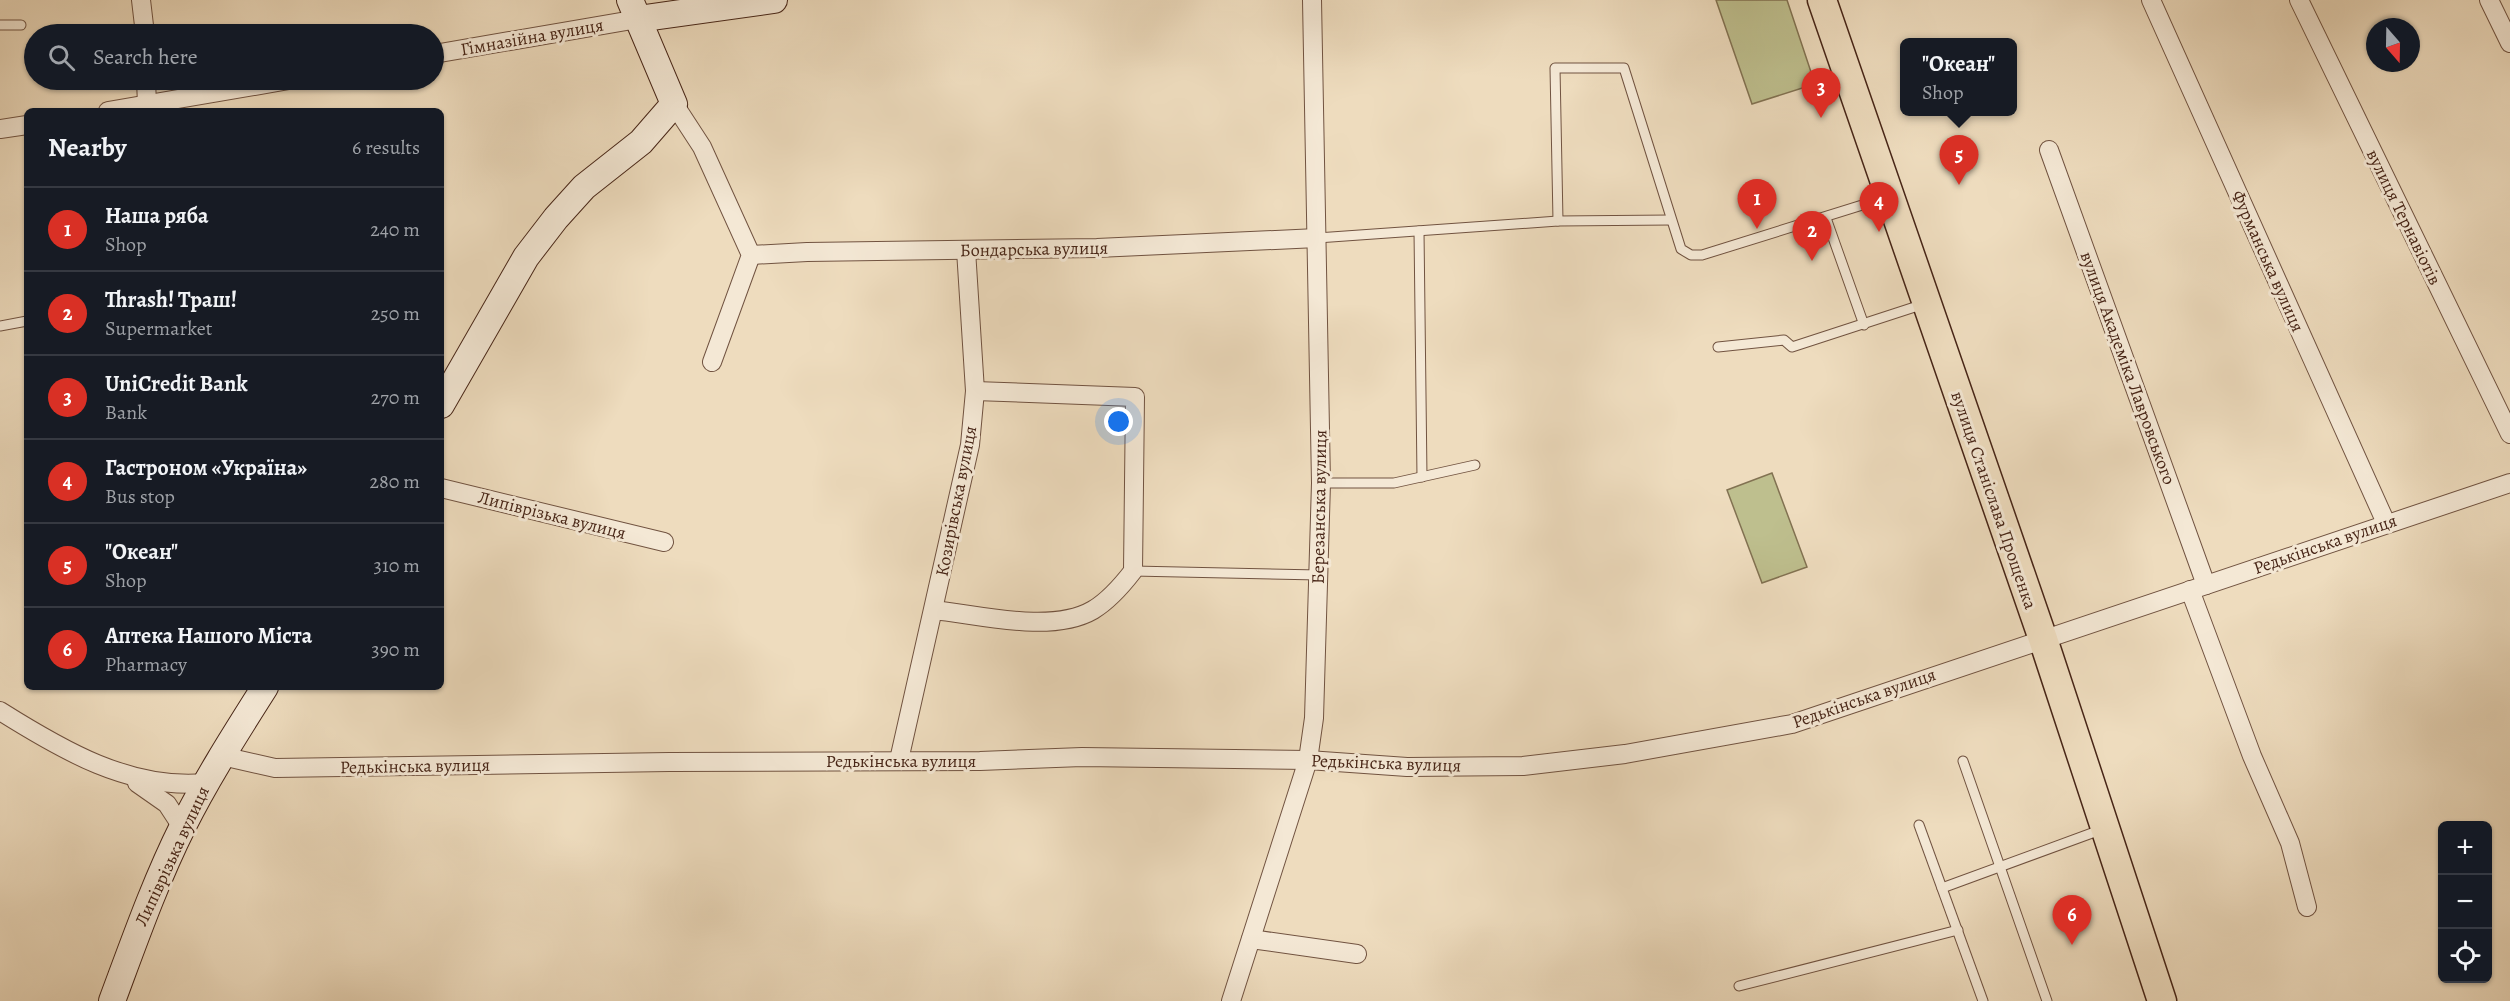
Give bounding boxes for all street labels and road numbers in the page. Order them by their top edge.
street label: Гімназійна вулиця [459,13,605,61]
street label: вулиця Тернавіотів [2361,145,2447,289]
street label: Фурманська вулиця [2226,186,2310,336]
street label: Бондарська вулиця [960,236,1108,262]
street label: вулиця Академіка Лавровського [2075,248,2181,488]
street label: вулиця Станіслава Прощенка [1945,388,2043,613]
street label: Козирівська вулиця [930,424,982,578]
street label: Березанська вулиця [1306,430,1332,584]
street label: Липіврізька вулиця [475,485,629,545]
street label: Редькінська вулиця [2250,508,2400,580]
street label: Редькінська вулиця [1789,662,1939,734]
street label: Редькінська вулиця [1310,748,1462,778]
street label: Редькінська вулиця [826,749,976,773]
street label: Редькінська вулиця [340,753,490,779]
street label: Липіврізька вулиця [129,782,215,930]

